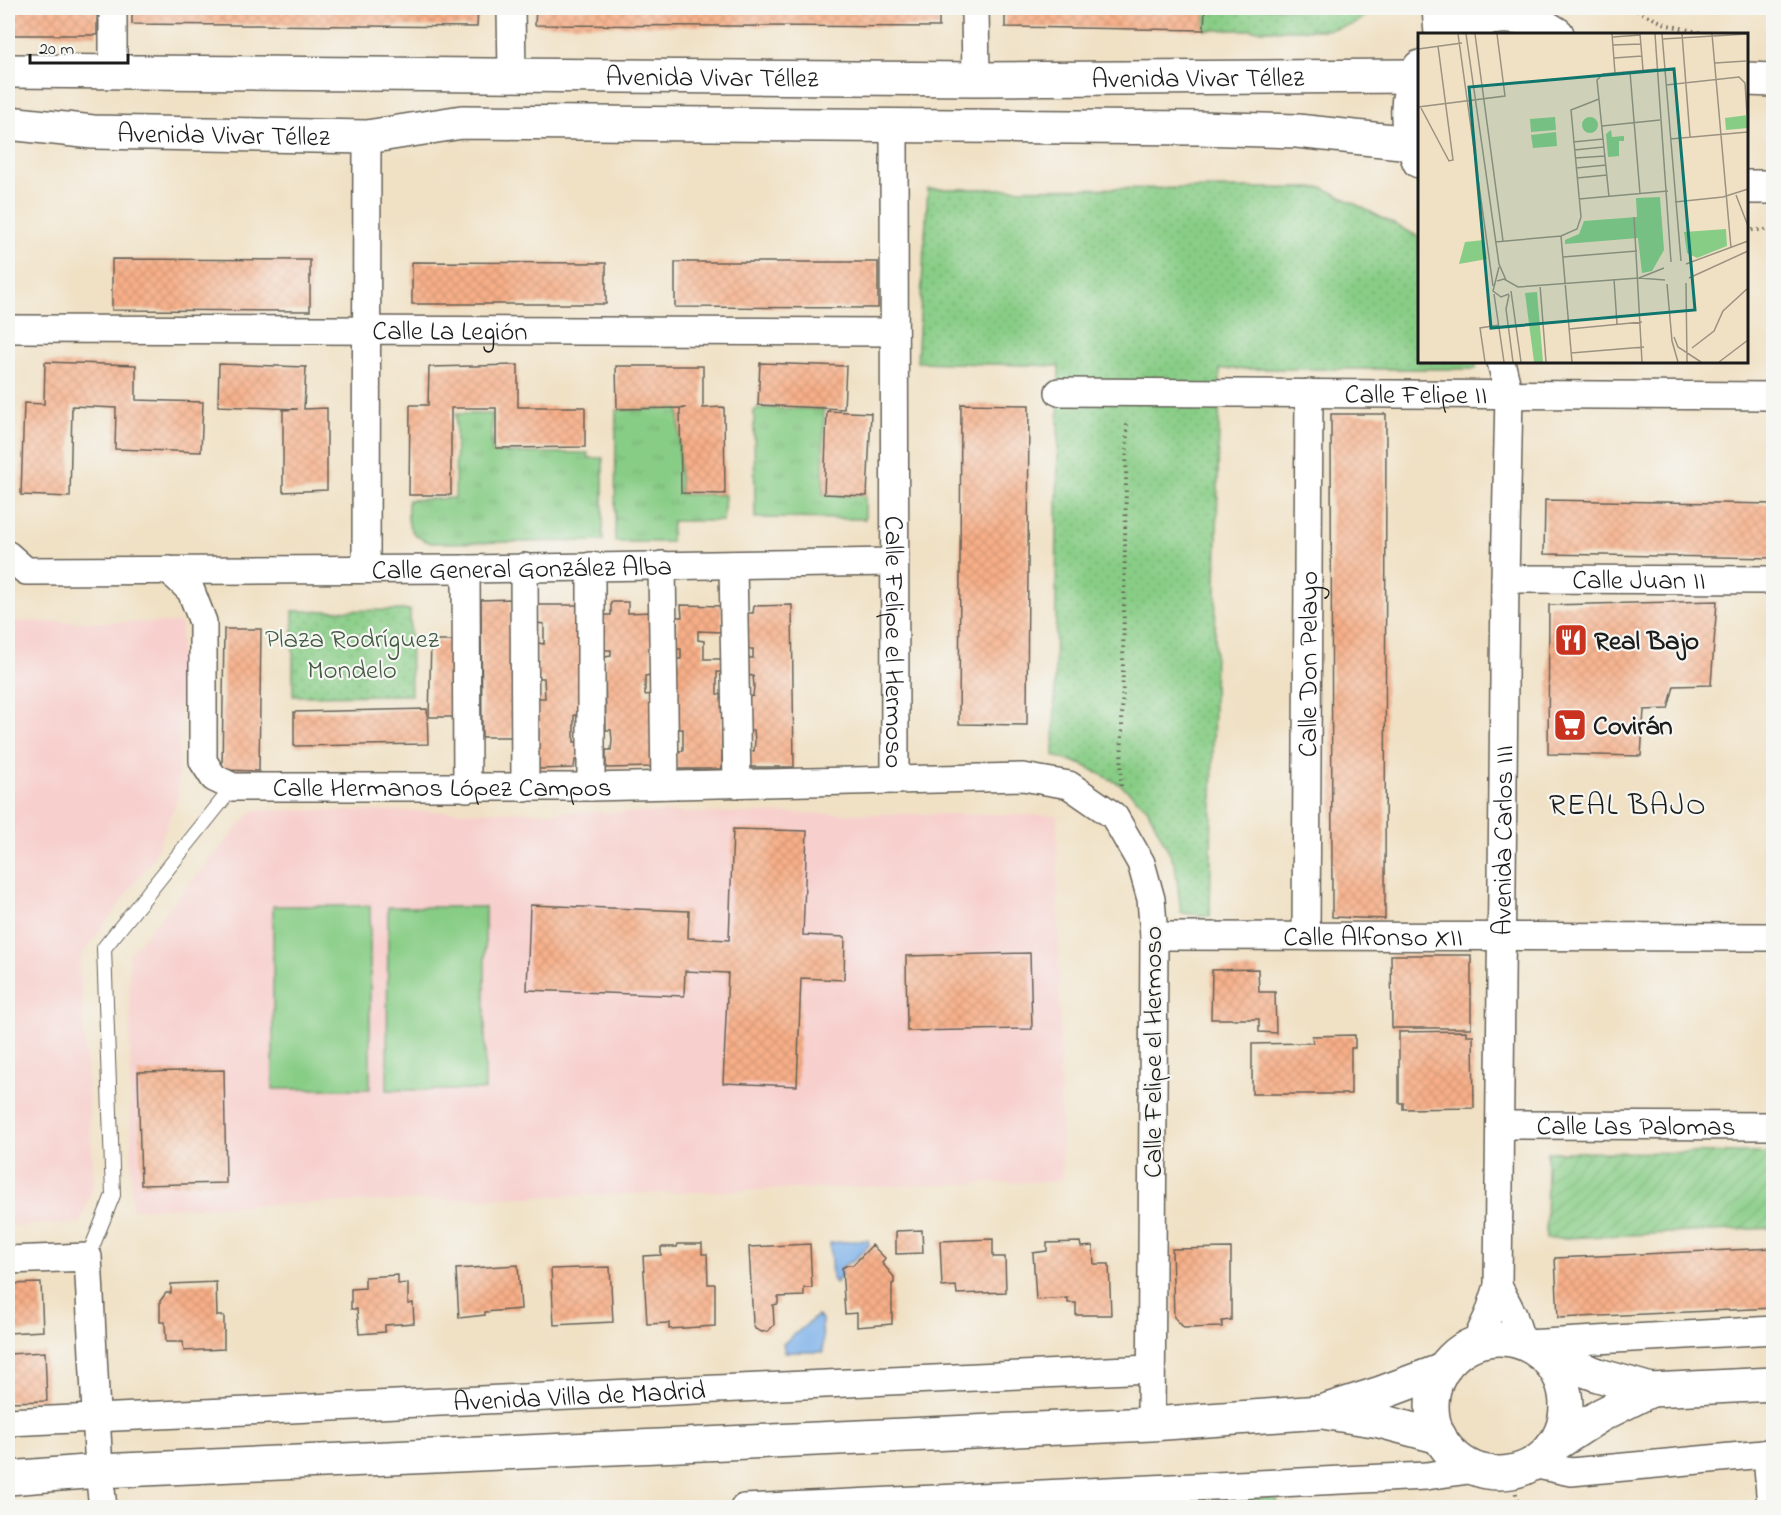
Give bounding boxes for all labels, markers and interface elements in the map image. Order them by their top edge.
scale bar [30,27,128,65]
inset map [1418,33,1748,363]
text: 20 m [39,37,74,63]
street label: Avenida Vivar Téllez [605,59,819,100]
street label: Avenida Vivar Téllez [1091,60,1305,100]
street label: Avenida Vivar Téllez [117,115,331,158]
street label: Calle La Legión [372,313,528,353]
street label: Calle Felipe II [1345,377,1487,416]
street label: Calle Felipe el Hermoso [873,516,912,768]
street label: Calle General González Alba [372,549,672,591]
street label: Calle Juan II [1572,562,1706,602]
street label: Calle Don Pelayo [1290,571,1330,757]
park label: Plaza Rodríguez Mondelo [265,621,440,691]
restaurant icon: Real Bajo [1553,622,1589,658]
place label: Real Bajo [1594,623,1699,662]
supermarket icon: Covirán [1552,707,1588,743]
place label: Covirán [1593,708,1673,747]
street label: Avenida Carlos III [1484,745,1525,936]
street label: Calle Hermanos López Campos [273,770,612,809]
district label: REAL BAJO [1549,785,1707,829]
street label: Calle Alfonso XII [1283,919,1463,958]
street label: Calle Felipe el Hermoso [1135,926,1174,1178]
street label: Calle Las Palomas [1536,1108,1736,1148]
street label: Avenida Villa de Madrid [452,1373,707,1423]

